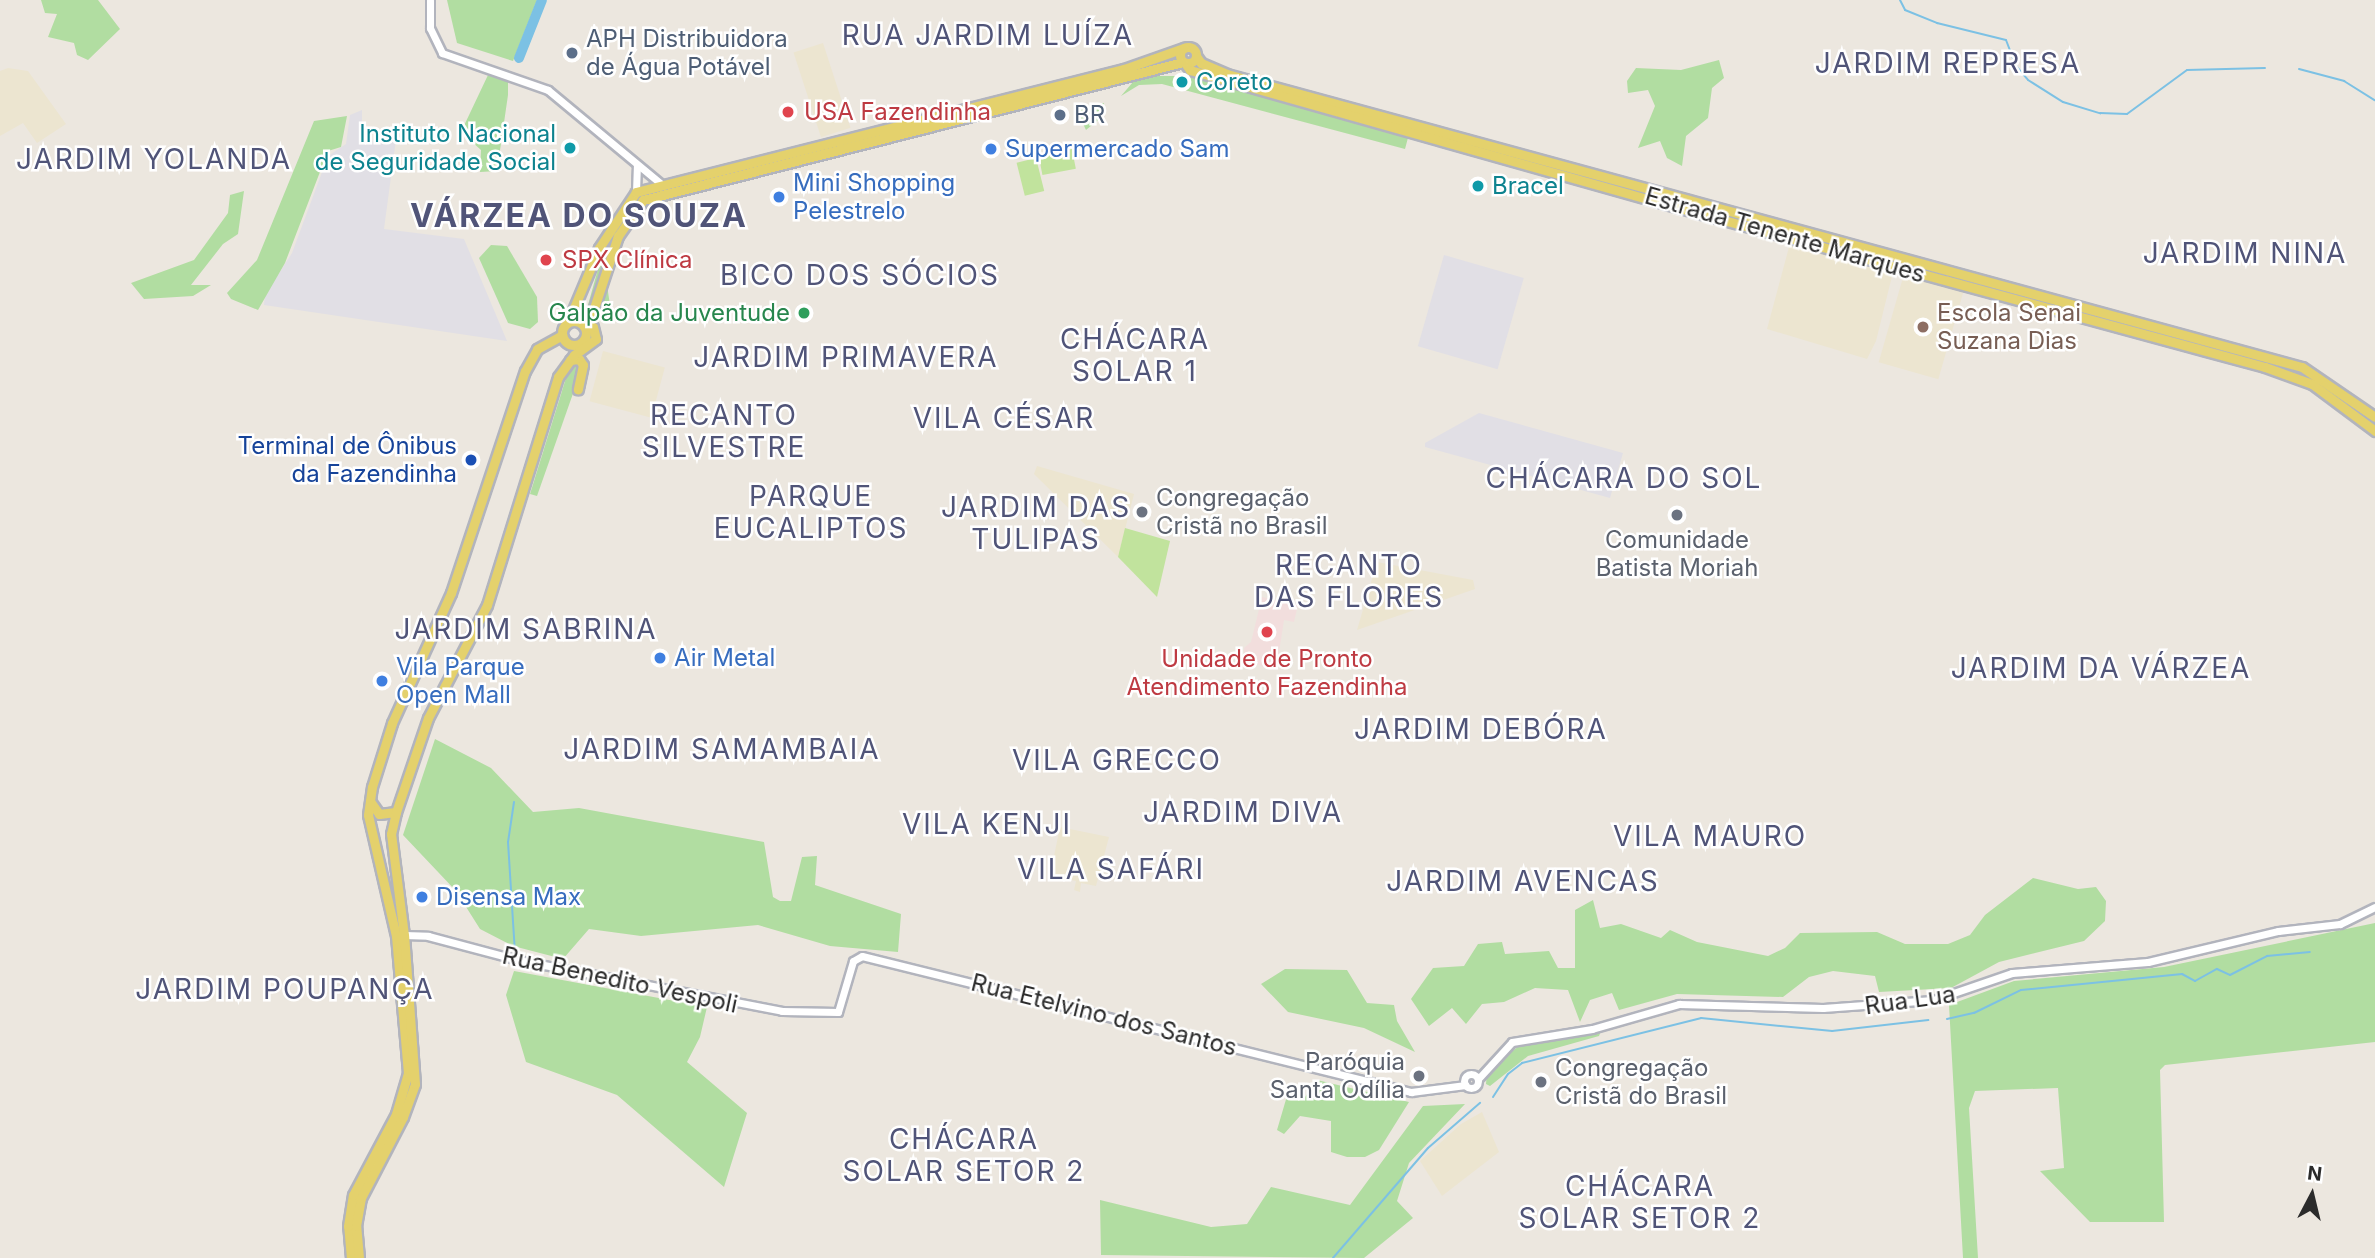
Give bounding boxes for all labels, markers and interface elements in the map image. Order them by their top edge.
district label: RUA JARDIM LUÍZA [844,18,1132,52]
place label: APH Distribuidora de Água Potável [586,25,788,81]
marker: APH Distribuidora de Água Potável [564,45,580,61]
district label: JARDIM REPRESA [1816,46,2080,80]
place label: Coreto [1196,68,1273,96]
marker: Coreto [1174,74,1190,90]
place label: USA Fazendinha [804,98,991,126]
place label: BR [1074,101,1105,129]
marker: USA Fazendinha [778,102,798,122]
marker: BR [1052,107,1068,123]
place label: Instituto Nacional de Seguridade Social [315,120,556,176]
place label: Supermercado Sam [1005,135,1229,163]
marker: Instituto Nacional de Seguridade Social [562,140,578,156]
marker: Supermercado Sam [983,141,999,157]
district label: JARDIM YOLANDA [18,142,290,176]
place label: Mini Shopping Pelestrelo [793,169,955,225]
place label: Bracel [1492,172,1564,200]
marker: Bracel [1470,178,1486,194]
street label: Estrada Tenente Marques [1642,181,1928,289]
marker: Mini Shopping Pelestrelo [771,189,787,205]
district label: VÁRZEA DO SOUZA [412,197,746,235]
district label: JARDIM NINA [2144,236,2346,270]
place label: SPX Clínica [562,246,692,274]
marker: SPX Clínica [536,250,556,270]
district label: BICO DOS SÓCIOS [722,258,998,292]
place label: Galpão da Juventude [549,299,790,327]
place label: Escola Senai Suzana Dias [1937,299,2081,355]
marker: Galpão da Juventude [796,305,812,321]
marker: Escola Senai Suzana Dias [1915,319,1931,335]
district label: CHÁCARA SOLAR 1 [1061,322,1209,388]
district label: JARDIM PRIMAVERA [695,340,997,374]
district label: RECANTO SILVESTRE [643,398,805,464]
district label: VILA CÉSAR [914,401,1094,435]
place label: Terminal de Ônibus da Fazendinha [238,432,457,488]
marker: Terminal de Ônibus da Fazendinha [463,452,479,468]
district label: CHÁCARA DO SOL [1487,461,1761,495]
district label: PARQUE EUCALIPTOS [715,479,907,545]
place label: Congregação Cristã no Brasil [1156,484,1327,540]
district label: JARDIM DAS TULIPAS [942,490,1130,556]
marker: Congregação Cristã no Brasil [1134,504,1150,520]
marker: Comunidade Batista Moriah [1669,507,1685,523]
place label: Comunidade Batista Moriah [1596,526,1758,582]
district label: RECANTO DAS FLORES [1255,548,1443,614]
district label: JARDIM SABRINA [396,612,656,646]
marker: Unidade de Pronto Atendimento Fazendinha [1257,622,1277,642]
place label: Air Metal [674,644,775,672]
place label: Unidade de Pronto Atendimento Fazendinha [1127,645,1407,701]
marker: Air Metal [652,650,668,666]
district label: JARDIM DA VÁRZEA [1953,651,2249,685]
place label: Vila Parque Open Mall [396,653,525,709]
marker: Vila Parque Open Mall [374,673,390,689]
district label: JARDIM DEBÓRA [1356,712,1606,746]
district label: JARDIM SAMAMBAIA [565,732,879,766]
district label: VILA GRECCO [1013,743,1221,777]
district label: JARDIM DIVA [1144,795,1342,829]
district label: VILA KENJI [903,807,1071,841]
district label: VILA MAURO [1614,819,1806,853]
district label: VILA SAFÁRI [1018,852,1204,886]
district label: JARDIM AVENCAS [1388,864,1658,898]
place label: Disensa Max [436,883,581,911]
marker: Disensa Max [414,889,430,905]
street label: Rua Benedito Vespoli [500,941,740,1019]
street label: Rua Etelvino dos Santos [968,968,1240,1062]
district label: JARDIM POUPANÇA [137,972,433,1006]
street label: Rua Lua [1863,979,1957,1021]
place label: Paróquia Santa Odília [1270,1048,1405,1104]
place label: Congregação Cristã do Brasil [1555,1054,1727,1110]
marker: Paróquia Santa Odília [1411,1068,1427,1084]
marker: Congregação Cristã do Brasil [1533,1074,1549,1090]
district label: CHÁCARA SOLAR SETOR 2 [844,1122,1084,1188]
north arrow [2277,1160,2347,1230]
text: N [2306,1161,2323,1186]
district label: CHÁCARA SOLAR SETOR 2 [1520,1169,1760,1235]

